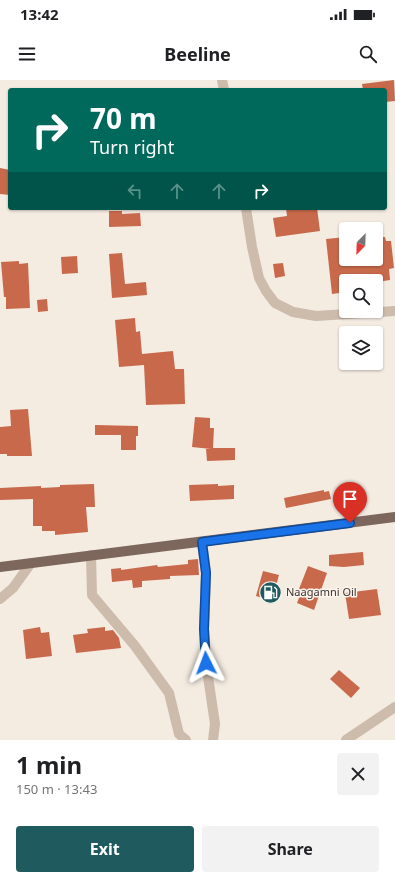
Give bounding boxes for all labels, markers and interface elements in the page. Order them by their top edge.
text: 13:42 [20,4,59,24]
text: Beeline [164,42,231,66]
icon: menu [16,43,38,65]
icon: search [357,43,379,65]
text: 70 m [90,99,157,137]
icon: right [24,104,76,156]
text: Turn right [90,135,174,159]
icon: left [124,180,146,202]
icon: ahead [166,180,188,202]
icon: ahead [208,180,230,202]
icon: right [250,180,272,202]
north arrow [339,222,383,266]
map controls [339,222,383,370]
button: search [339,274,383,318]
button: layers [339,326,383,370]
pin [333,482,367,523]
icon: arrive [339,488,361,510]
fuel station icon: Naagamni Oil [257,579,283,605]
place label: Naagamni Oil [286,584,357,599]
position arrow [185,642,227,684]
text: 1 min [16,748,82,781]
button: close [337,753,379,795]
text: 150 m · 13:43 [16,780,97,798]
button: Exit [16,826,194,872]
button: Share [202,826,379,872]

